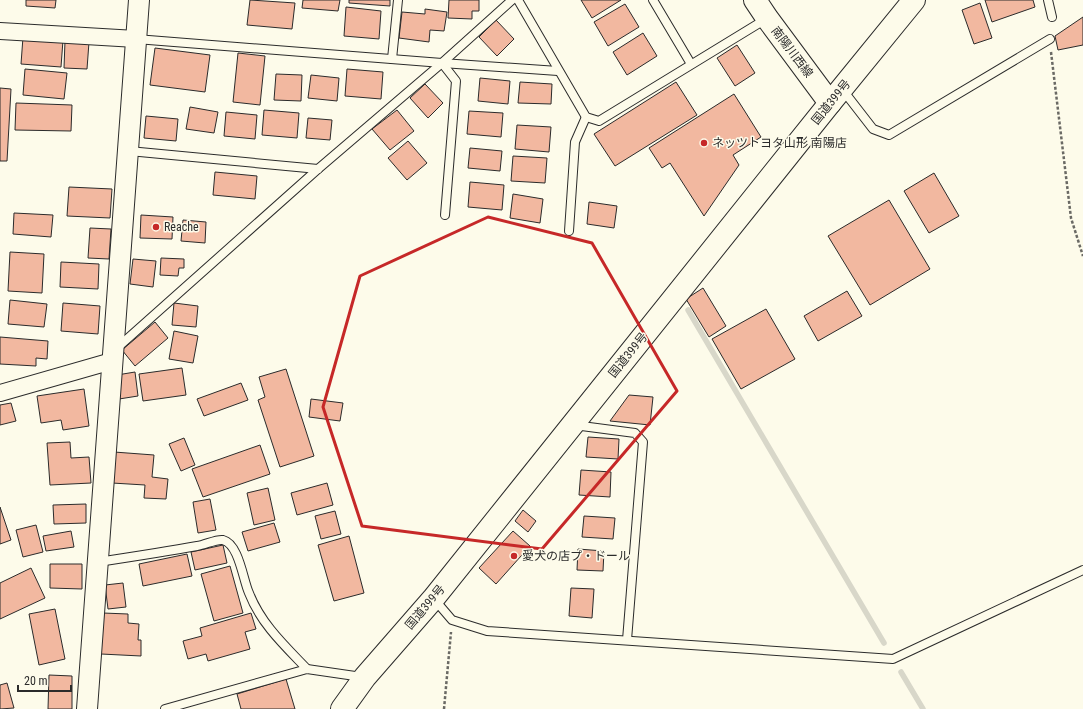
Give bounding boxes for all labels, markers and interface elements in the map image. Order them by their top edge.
street label: 南陽川西線 [768,24,816,80]
street label: 国道399号 [809,77,853,127]
place label: ネッツトヨタ山形 南陽店 [712,136,847,150]
marker: ネッツトヨタ山形 南陽店 [699,138,709,148]
place label: Reache [164,220,199,234]
marker: Reache [151,222,161,232]
street label: 国道399号 [606,330,650,380]
place label: 愛犬の店プ・ドール [522,549,630,563]
marker: 愛犬の店プ・ドール [509,551,519,561]
street label: 国道399号 [402,582,448,632]
scale bar [18,667,71,693]
text: 20 m [24,674,48,688]

